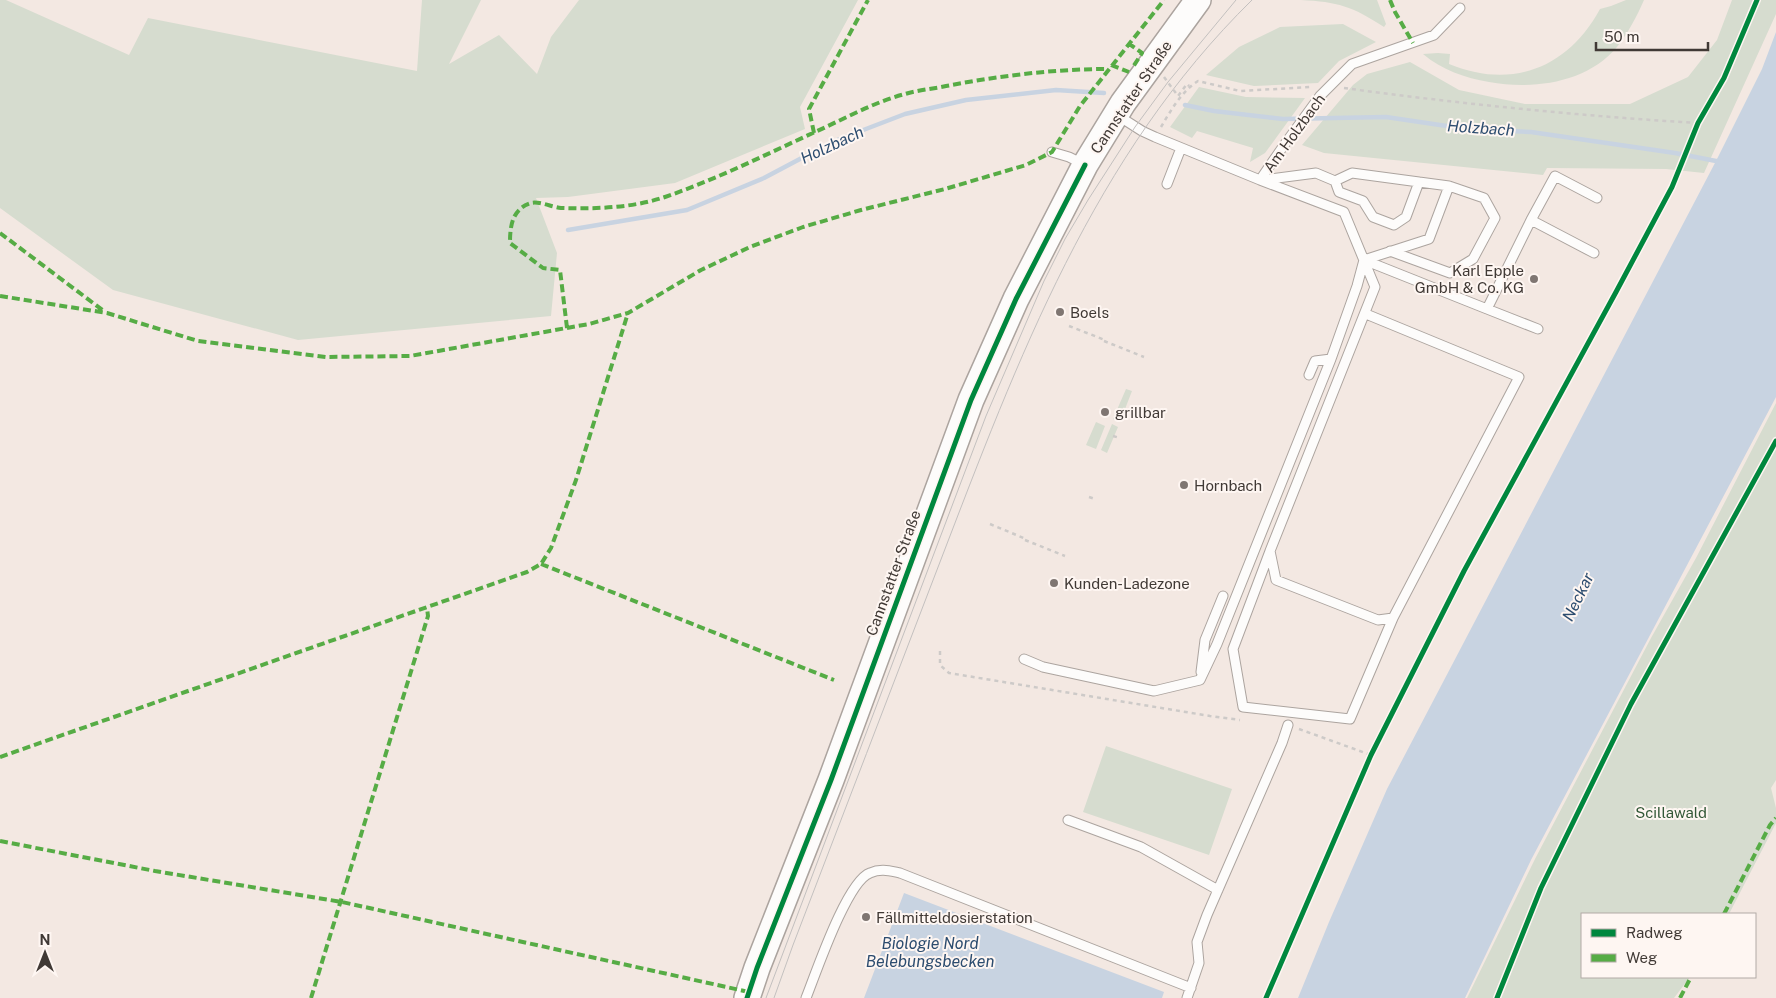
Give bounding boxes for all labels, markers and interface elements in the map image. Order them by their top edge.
scale bar [1596,20,1708,52]
text: 50 m [1604,28,1639,45]
street label: Cannstatter Straße [1087,37,1175,157]
street label: Am Holzbach [1260,90,1328,176]
water label: Holzbach [1447,116,1515,140]
water label: Holzbach [797,122,867,168]
place label: Karl Epple GmbH & Co. KG [1415,262,1524,296]
marker: Karl Epple GmbH & Co. KG [1528,273,1540,285]
place label: Boels [1070,304,1109,321]
marker: Boels [1054,306,1066,318]
place label: grillbar [1115,404,1166,421]
marker: grillbar [1099,406,1111,418]
place label: Hornbach [1194,477,1262,494]
marker: Hornbach [1178,479,1190,491]
street label: Cannstatter Straße [862,508,924,638]
water label: Neckar [1558,569,1598,624]
place label: Kunden-Ladezone [1064,575,1190,592]
marker: Kunden-Ladezone [1048,577,1060,589]
park label: Scillawald [1635,804,1707,821]
place label: Fällmitteldosierstation [876,909,1033,926]
marker: Fällmitteldosierstation [860,911,872,923]
legend [1581,913,1756,978]
text: Radweg [1626,924,1683,941]
north arrow [20,928,70,978]
text: N [40,932,50,948]
water label: Biologie Nord Belebungsbecken [866,934,994,971]
text: Weg [1626,949,1657,966]

